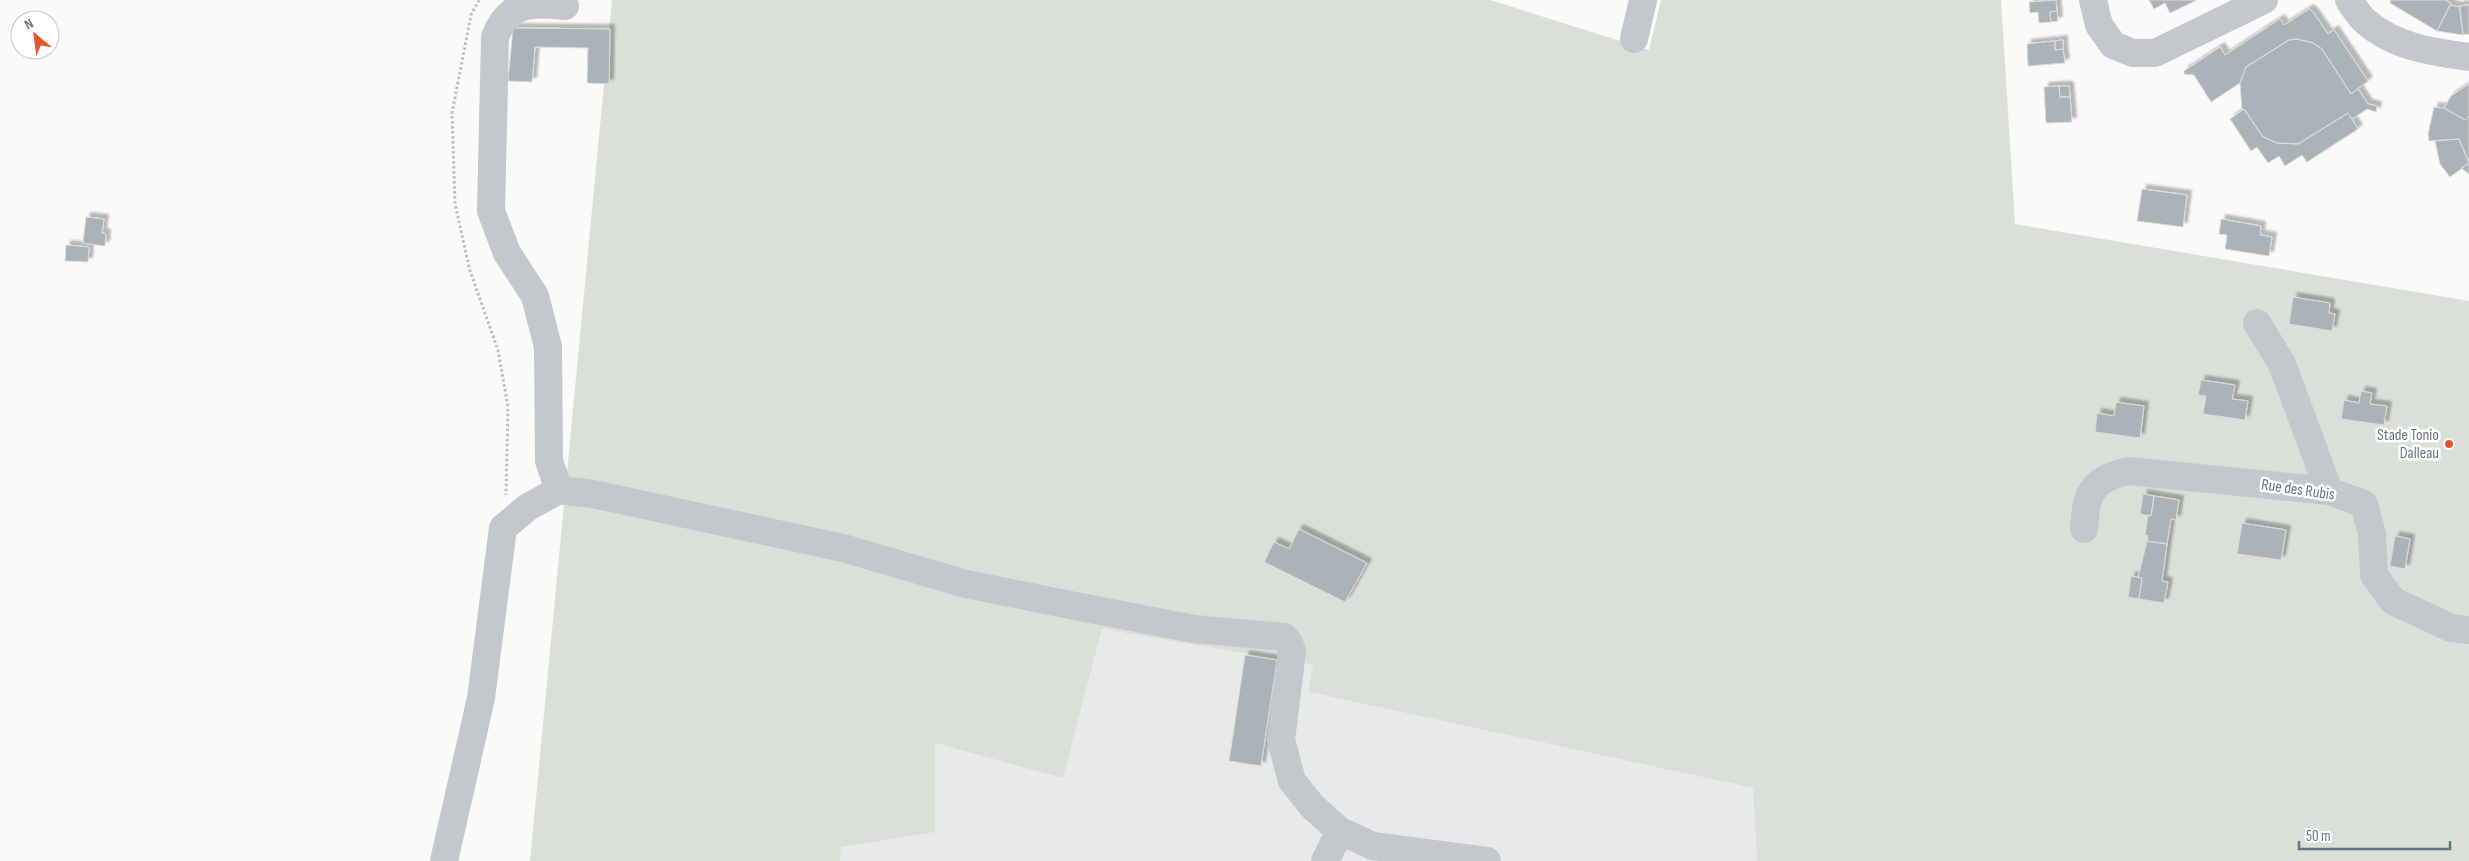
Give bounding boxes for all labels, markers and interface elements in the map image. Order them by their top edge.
north arrow [10,10,60,60]
text: N [22,15,36,33]
place label: Stade Tonio Dalleau [2377,426,2439,463]
marker: Stade Tonio Dalleau [2443,438,2455,450]
street label: Rue des Rubis [2260,475,2336,505]
scale bar [2299,818,2450,850]
text: 50 m [2306,827,2331,846]

